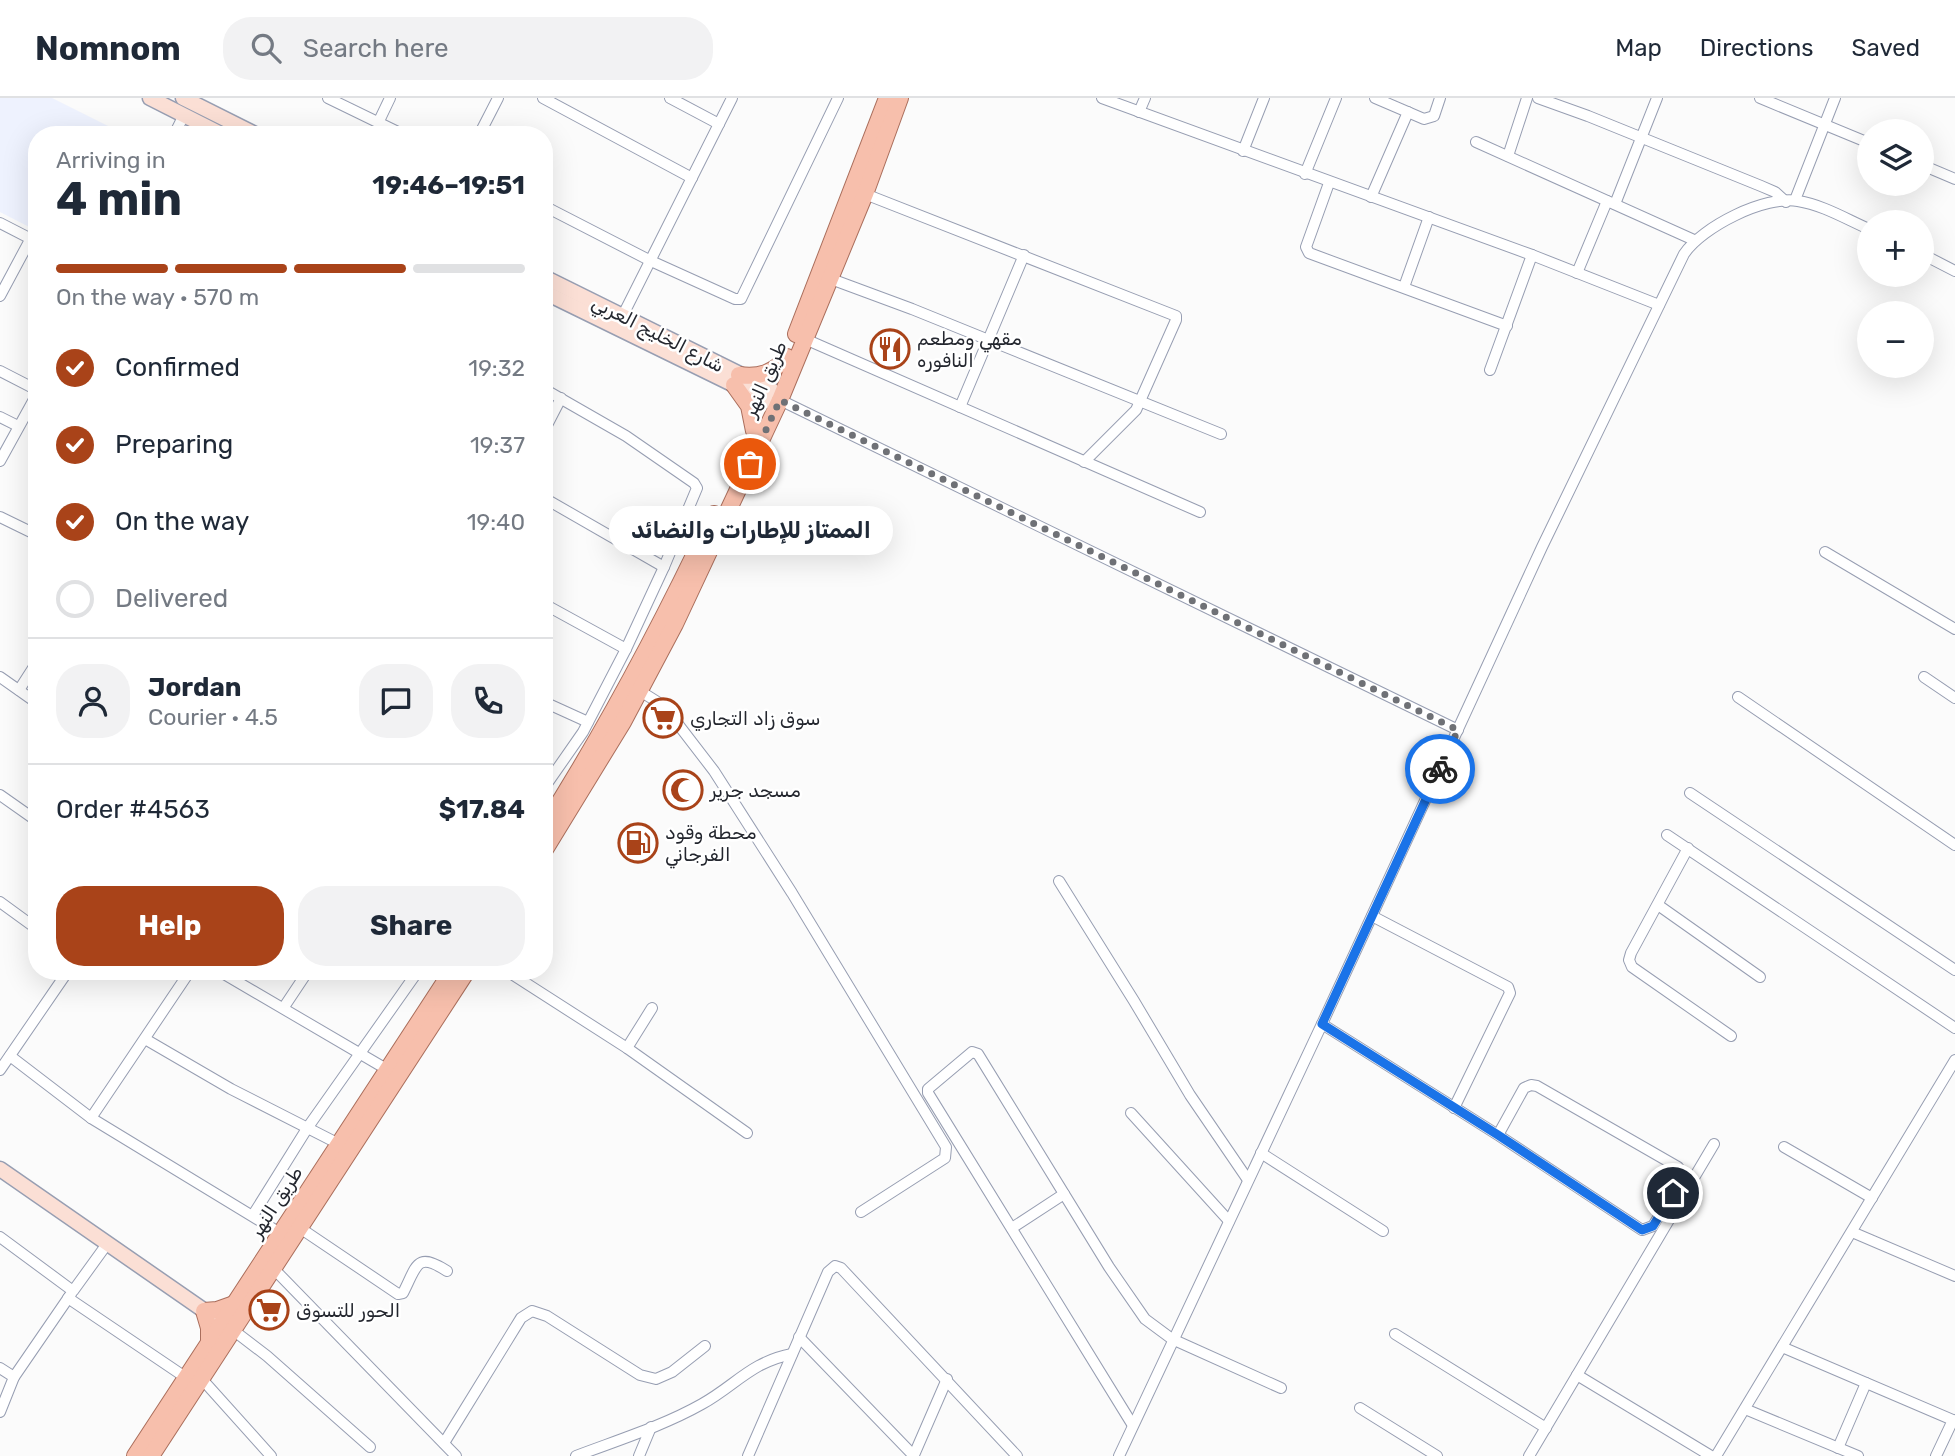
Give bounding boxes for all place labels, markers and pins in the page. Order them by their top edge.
place label: مقهي ومطعم النافوره [917,327,1022,372]
restaurant icon: مقهي ومطعم النافوره [869,328,911,370]
pin [720,434,780,494]
callout: الممتاز للإطارات والنضائد [608,506,892,555]
supermarket icon: سوق زاد التجاري [642,697,684,739]
place label: سوق زاد التجاري [690,707,821,732]
mosque icon: مسجد جرير [662,769,704,811]
place label: مسجد جرير [709,779,801,802]
place label: محطة وقود الفرجاني [665,821,757,869]
fuel station icon: محطة وقود الفرجاني [617,822,659,864]
pin [1643,1163,1703,1223]
supermarket icon: الحور للتسوق [248,1289,290,1331]
place label: الحور للتسوق [296,1299,400,1322]

